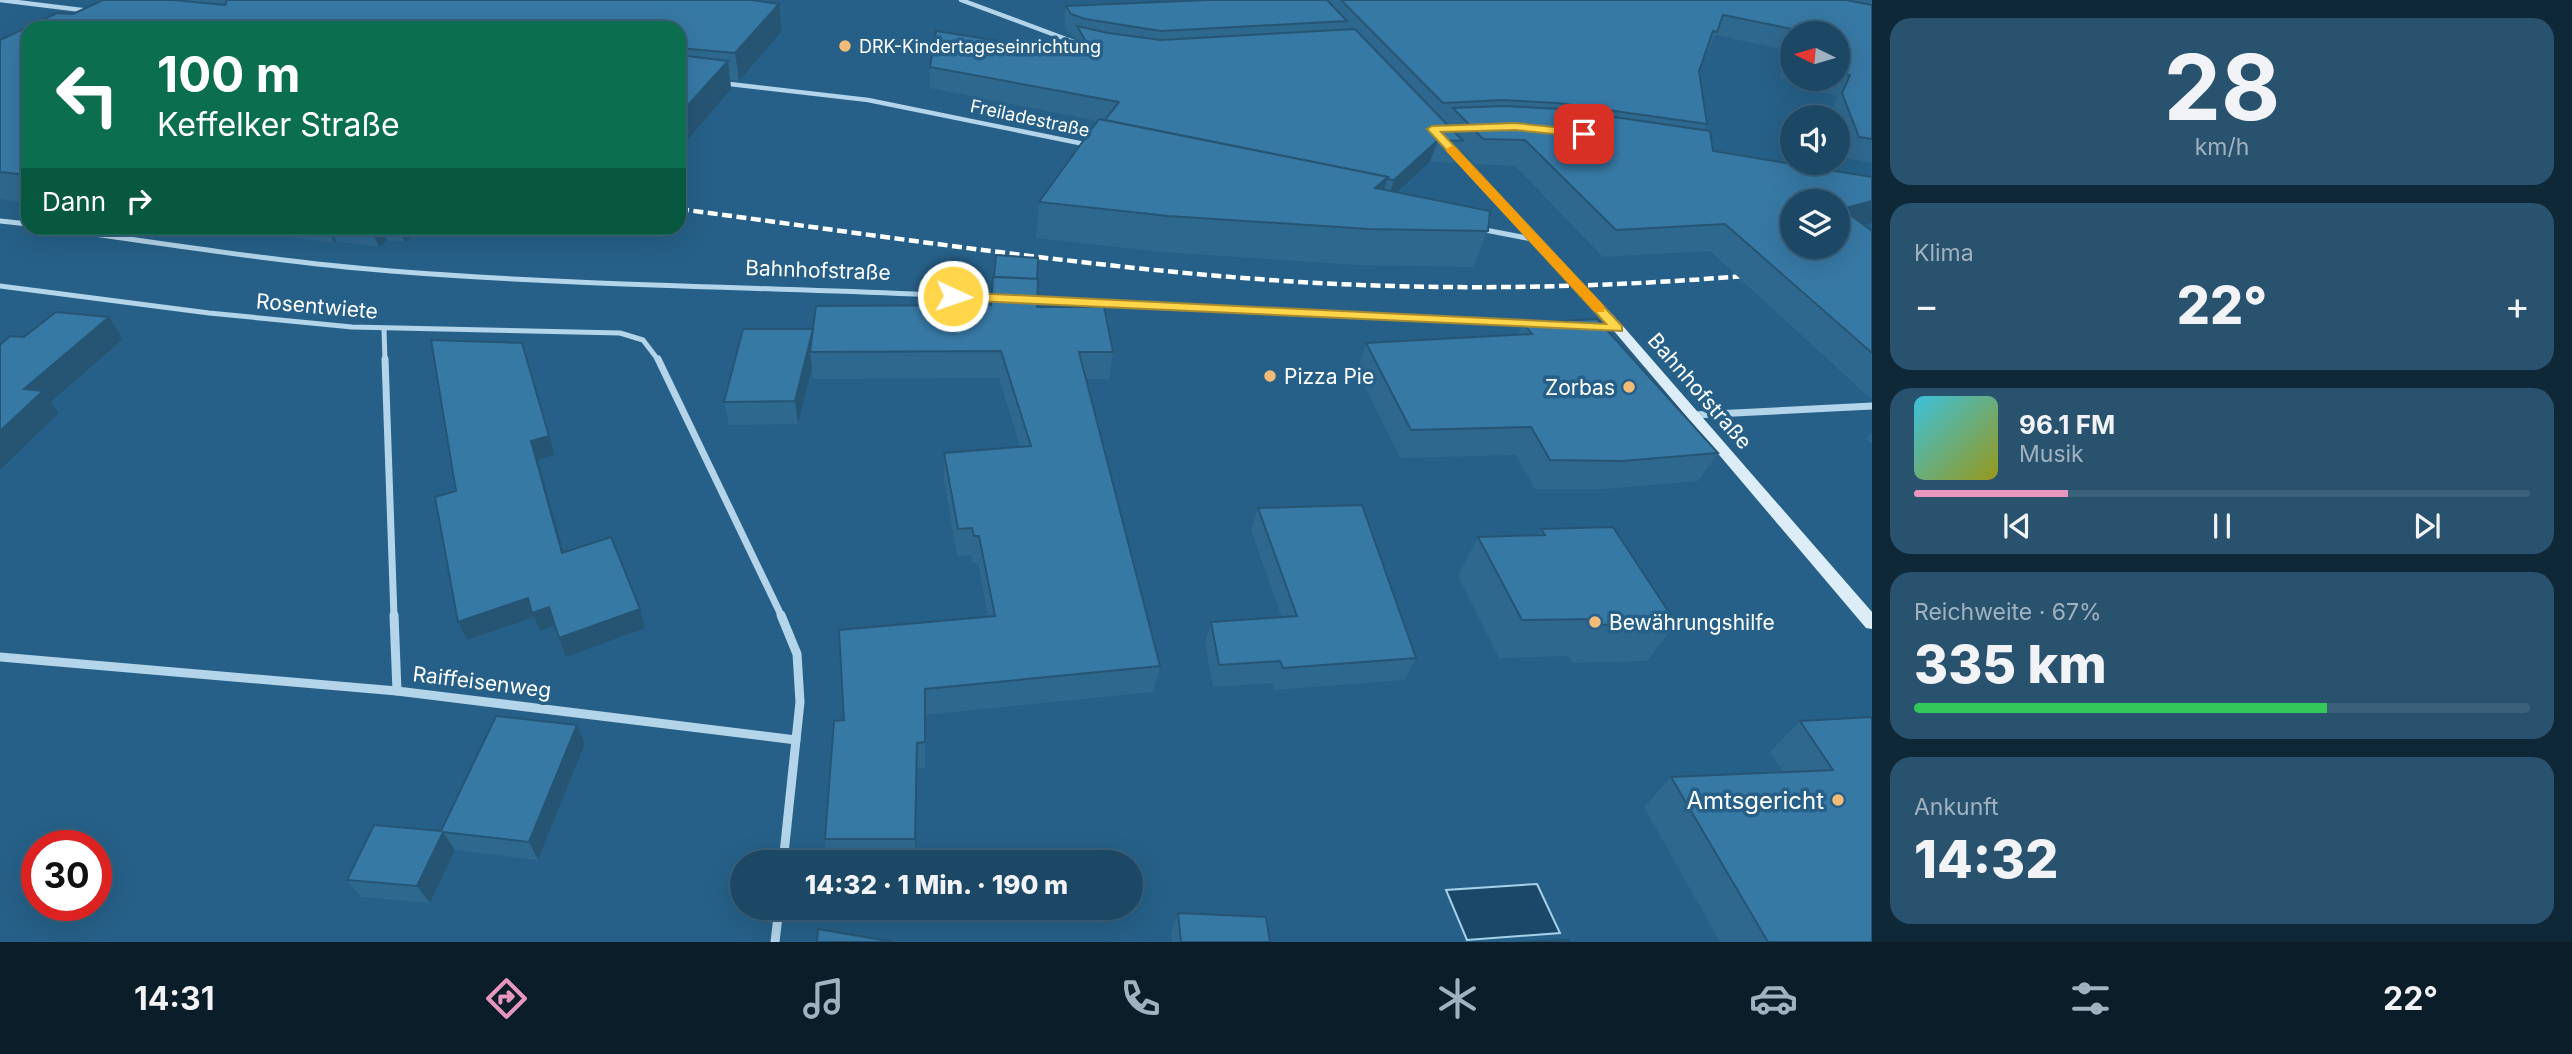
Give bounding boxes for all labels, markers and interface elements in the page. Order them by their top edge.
north arrow [1780,21,1850,91]
map controls [1780,21,1850,259]
text: 28 [2164,32,2280,142]
place label: DRK-Kindertageseinrichtung [859,36,1101,57]
marker: DRK-Kindertageseinrichtung [837,38,853,54]
text: 100 m [157,45,301,104]
icon: left [42,49,133,140]
street label: Freiladestraße [969,95,1091,141]
pin [1554,104,1614,164]
text: Keffelker Straße [157,105,400,144]
button: sound [1780,105,1850,175]
icon: arrive [1565,115,1603,153]
text: km/h [2195,133,2249,161]
icon: right [120,182,158,220]
text: Dann [42,186,106,217]
button: layers [1780,189,1850,259]
text: Klima [1914,239,1974,267]
street label: Bahnhofstraße [745,255,891,285]
position arrow [916,259,990,333]
text: 22° [2177,274,2267,337]
text: − [1914,282,1939,328]
text: + [2505,282,2530,328]
street label: Rosentwiete [255,288,379,324]
street label: Bahnhofstraße [1643,328,1757,454]
place label: Pizza Pie [1284,364,1374,389]
marker: Pizza Pie [1262,368,1278,384]
place label: Zorbas [1545,375,1615,400]
marker: Zorbas [1621,379,1637,395]
text: 96.1 FM [2019,409,2115,440]
text: Musik [2019,440,2084,468]
icon: previous [1998,507,2036,545]
icon: pause [2203,507,2241,545]
icon: next [2408,507,2446,545]
text: Reichweite · 67% [1914,598,2102,626]
place label: Bewährungshilfe [1609,610,1775,635]
marker: Bewährungshilfe [1587,614,1603,630]
text: 335 km [1914,633,2107,696]
street label: Raiffeisenweg [411,661,553,703]
place label: Amtsgericht [1686,786,1824,815]
marker: Amtsgericht [1830,792,1846,808]
text: Ankunft [1914,793,1999,821]
text: 14:32 [1914,828,2058,891]
speed limit sign: 30 [21,830,112,921]
text: 14:32 · 1 Min. · 190 m [805,869,1068,900]
icon: directions [482,974,531,1023]
icon: music [799,974,848,1023]
icon: phone [1116,974,1165,1023]
icon: climate [1433,974,1482,1023]
icon: car [1749,974,1798,1023]
icon: filters [2066,974,2115,1023]
text: 14:31 [134,979,214,1018]
text: 22° [2383,979,2438,1018]

